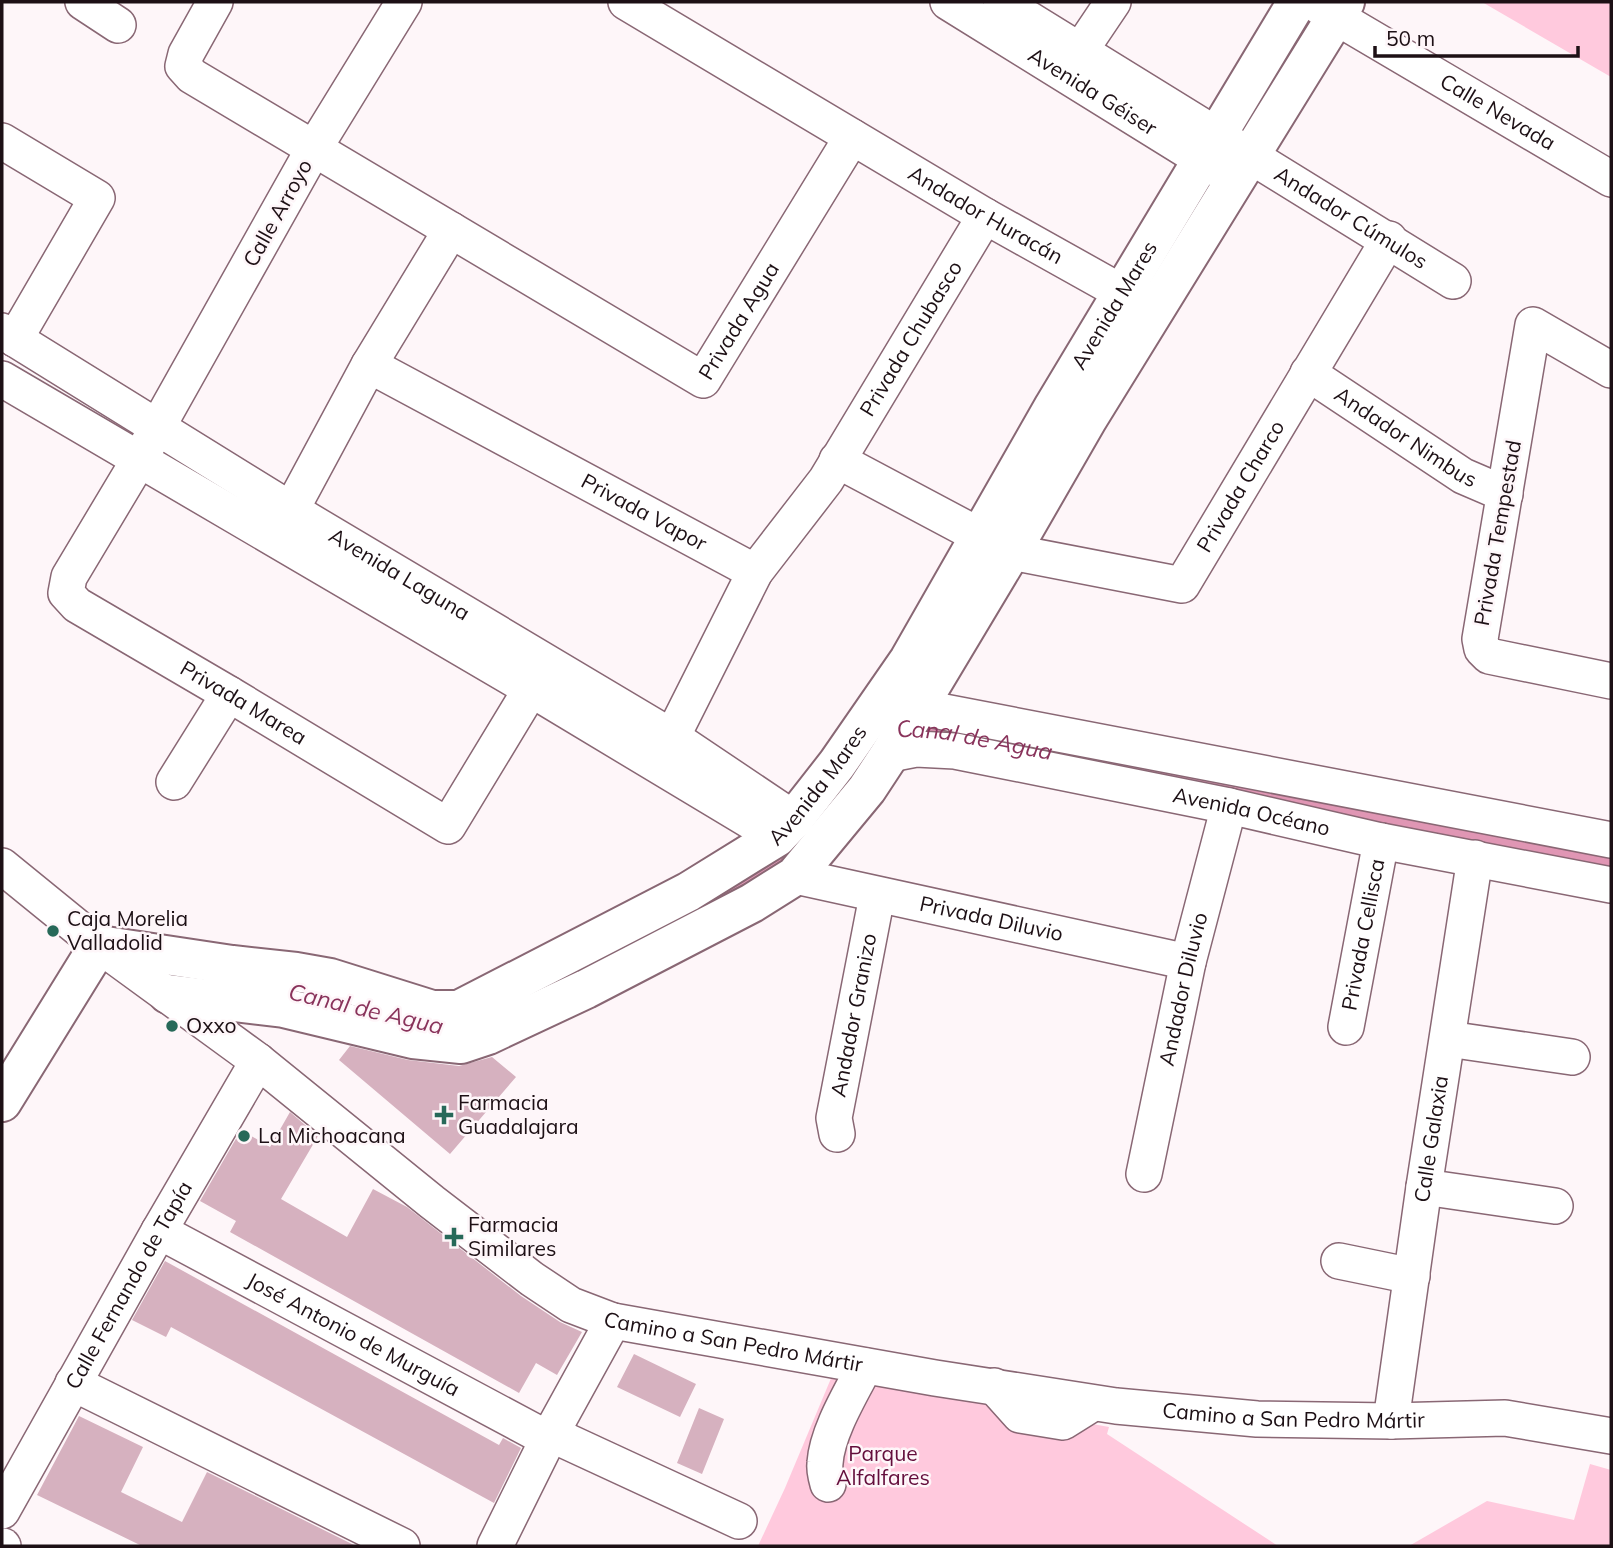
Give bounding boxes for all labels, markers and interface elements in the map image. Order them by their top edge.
scale bar [1375,14,1578,58]
text: 50 m [1386,25,1435,51]
street label: Avenida Géiser [1024,41,1162,141]
street label: Calle Nevada [1436,67,1560,155]
street label: Calle Arroyo [237,154,317,271]
street label: Andador Huracán [904,159,1068,269]
street label: Andador Cúmulos [1270,160,1433,274]
street label: Avenida Mares [1065,236,1162,374]
street label: Privada Chubasco [854,256,967,421]
street label: Privada Agua [692,257,784,384]
street label: Andador Nimbus [1330,380,1481,492]
street label: Privada Charco [1191,415,1290,557]
street label: Privada Tempestad [1468,438,1526,628]
street label: Privada Vapor [577,467,712,556]
street label: Avenida Laguna [325,522,475,626]
street label: Privada Marea [176,654,312,750]
water label: Canal de Agua [893,713,1055,766]
street label: Avenida Mares [762,720,872,850]
street label: Avenida Océano [1171,781,1333,841]
street label: Privada Cellisca [1335,856,1389,1012]
street label: Privada Diluvio [917,890,1066,946]
place label: Caja Morelia Valladolid [67,905,188,955]
street label: Andador Diluvio [1153,909,1213,1068]
marker: Caja Morelia Valladolid [45,923,61,939]
street label: Andador Granizo [824,931,881,1099]
water label: Canal de Agua [286,977,447,1040]
place label: Oxxo [186,1012,236,1038]
marker: Oxxo [164,1018,180,1034]
street label: Calle Galaxia [1408,1074,1453,1204]
place label: Farmacia Guadalajara [458,1089,579,1139]
marker: Farmacia Guadalajara [436,1107,452,1123]
place label: La Michoacana [258,1122,406,1148]
marker: La Michoacana [236,1128,252,1144]
street label: Calle Fernando de Tapía [59,1176,197,1393]
place label: Farmacia Similares [468,1211,559,1261]
marker: Farmacia Similares [446,1229,462,1245]
street label: José Antonio de Murguía [243,1266,464,1401]
street label: Camino a San Pedro Mártir [600,1305,865,1377]
street label: Camino a San Pedro Mártir [1161,1396,1425,1433]
park label: Parque Alfalfares [836,1440,930,1490]

